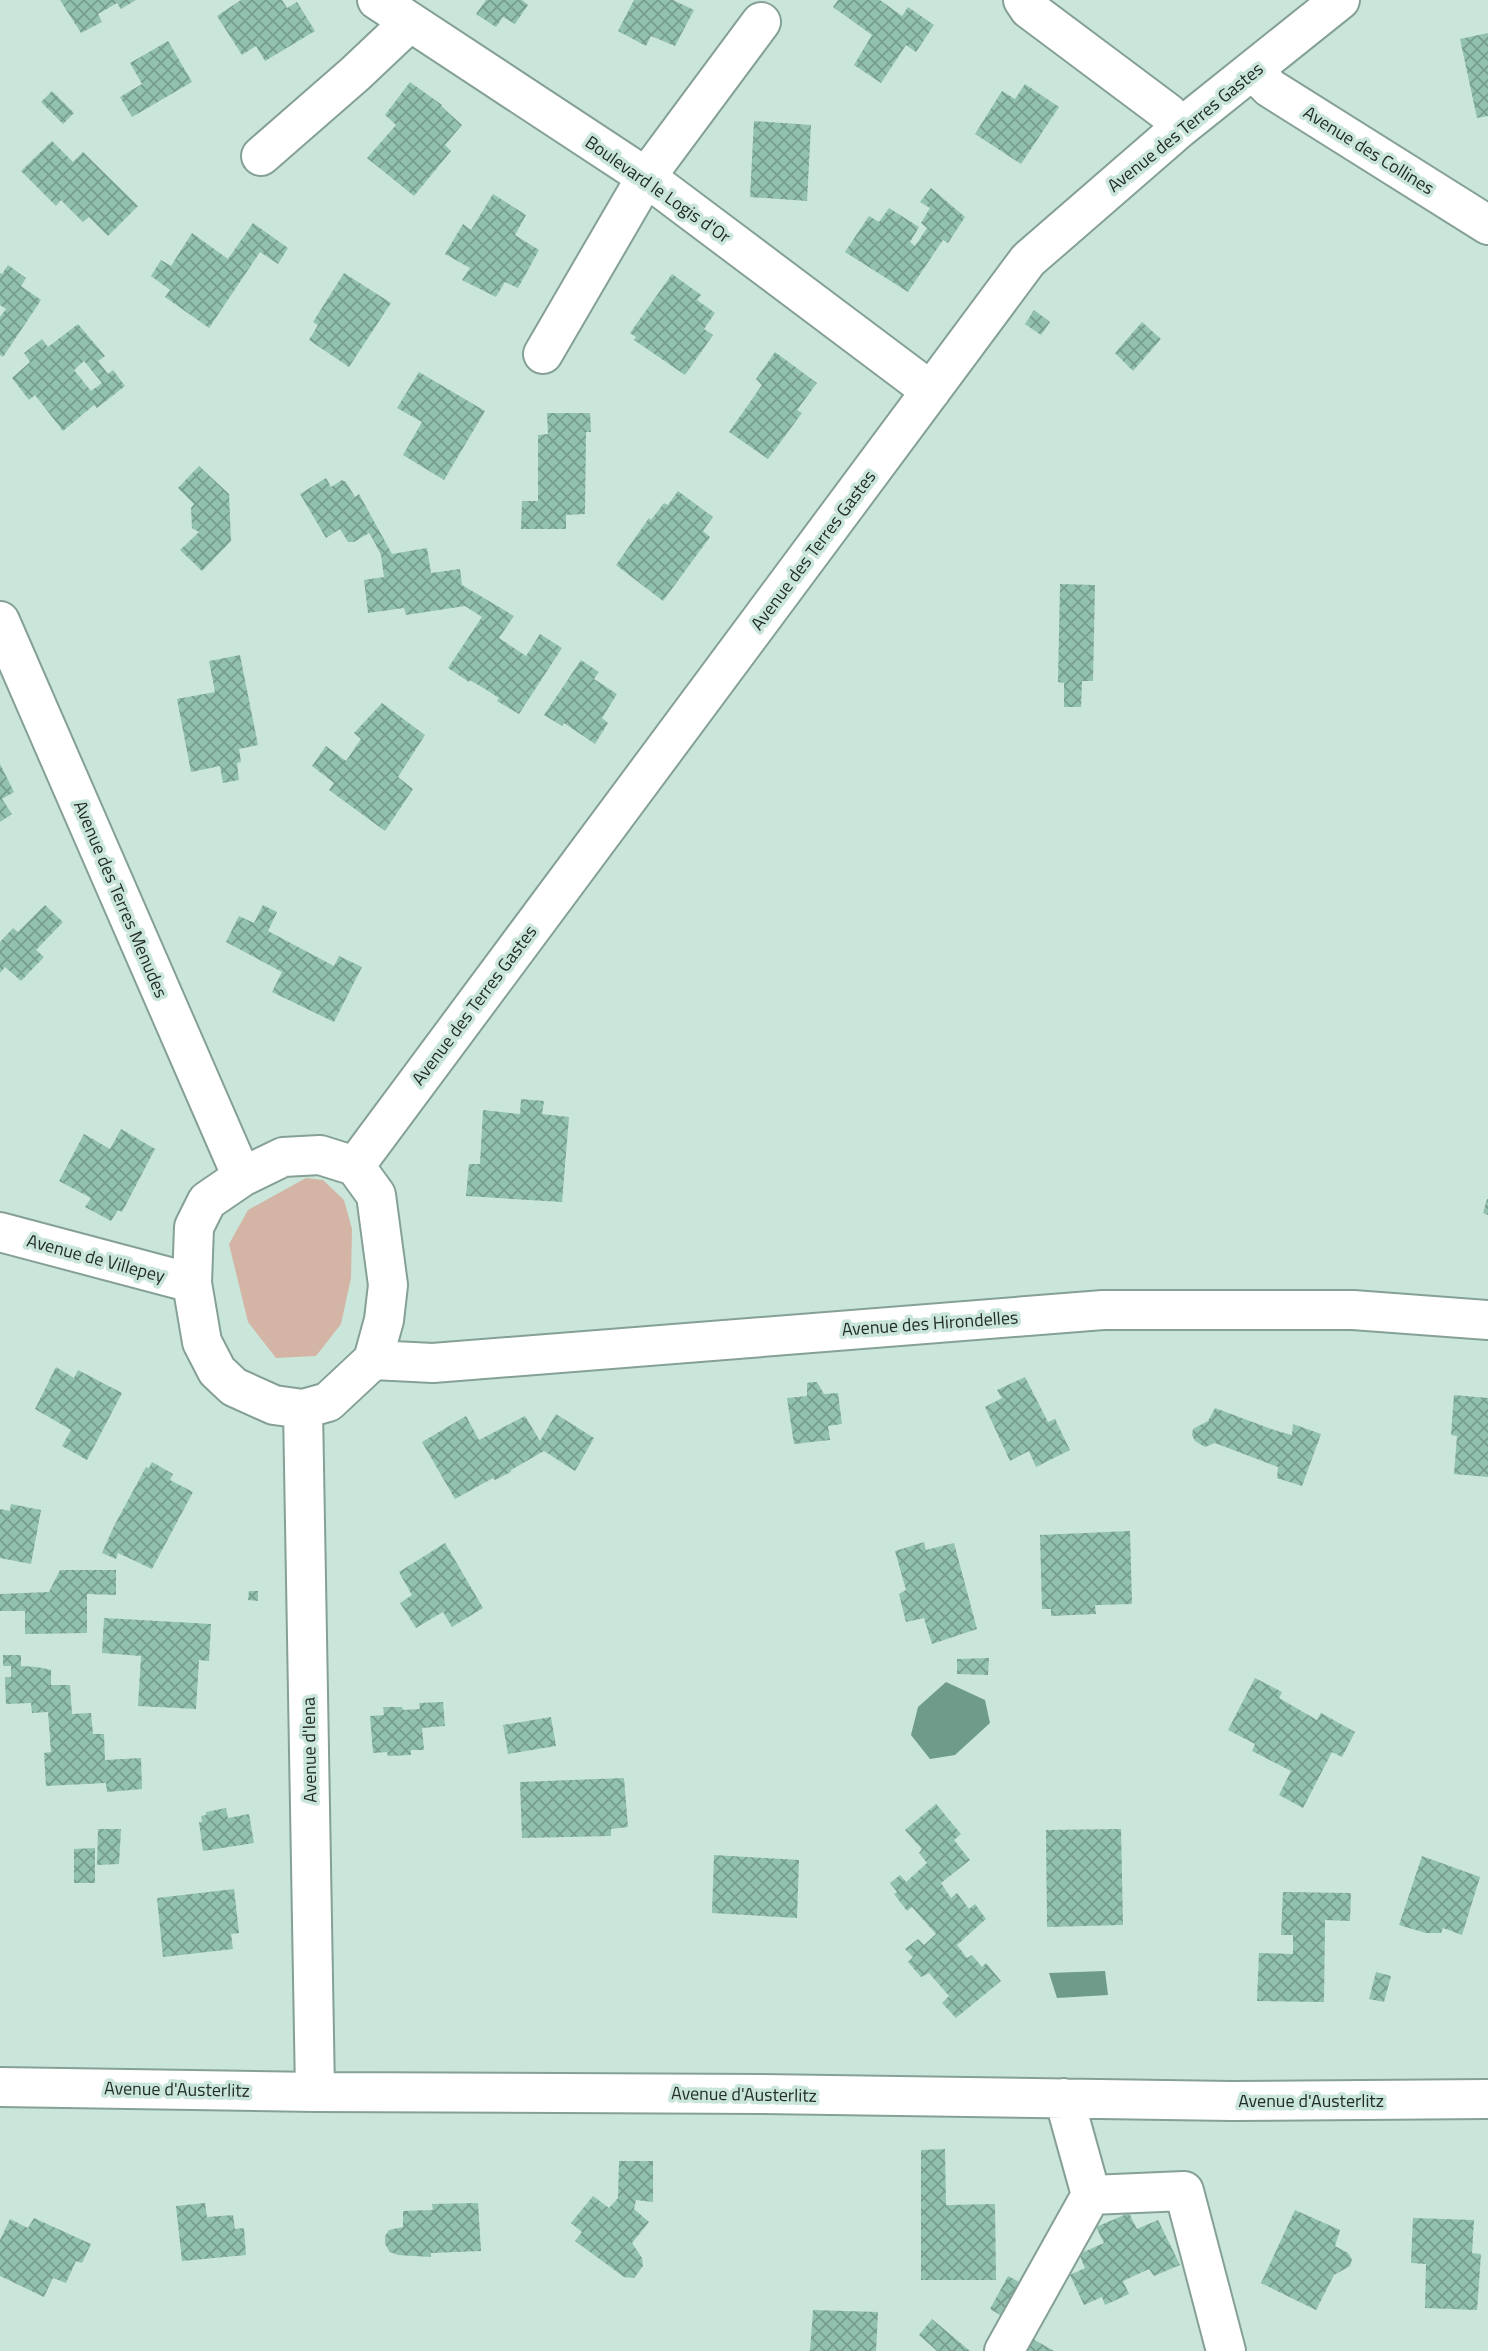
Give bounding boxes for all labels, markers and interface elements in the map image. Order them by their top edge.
street label: Avenue des Terres Gastes [1101,55,1269,199]
street label: Avenue des Collines [1298,99,1440,201]
street label: Boulevard le Logis d'Or [580,128,736,250]
street label: Avenue des Terres Gastes [744,464,882,636]
street label: Avenue des Terres Menudes [67,796,175,1002]
street label: Avenue des Terres Gastes [405,919,543,1091]
street label: Avenue de Villepey [24,1227,168,1289]
street label: Avenue des Hirondelles [841,1303,1019,1343]
street label: Avenue d'Iena [295,1697,323,1803]
street label: Avenue d'Austerlitz [104,2074,250,2104]
street label: Avenue d'Austerlitz [671,2079,817,2109]
street label: Avenue d'Austerlitz [1238,2087,1384,2114]

